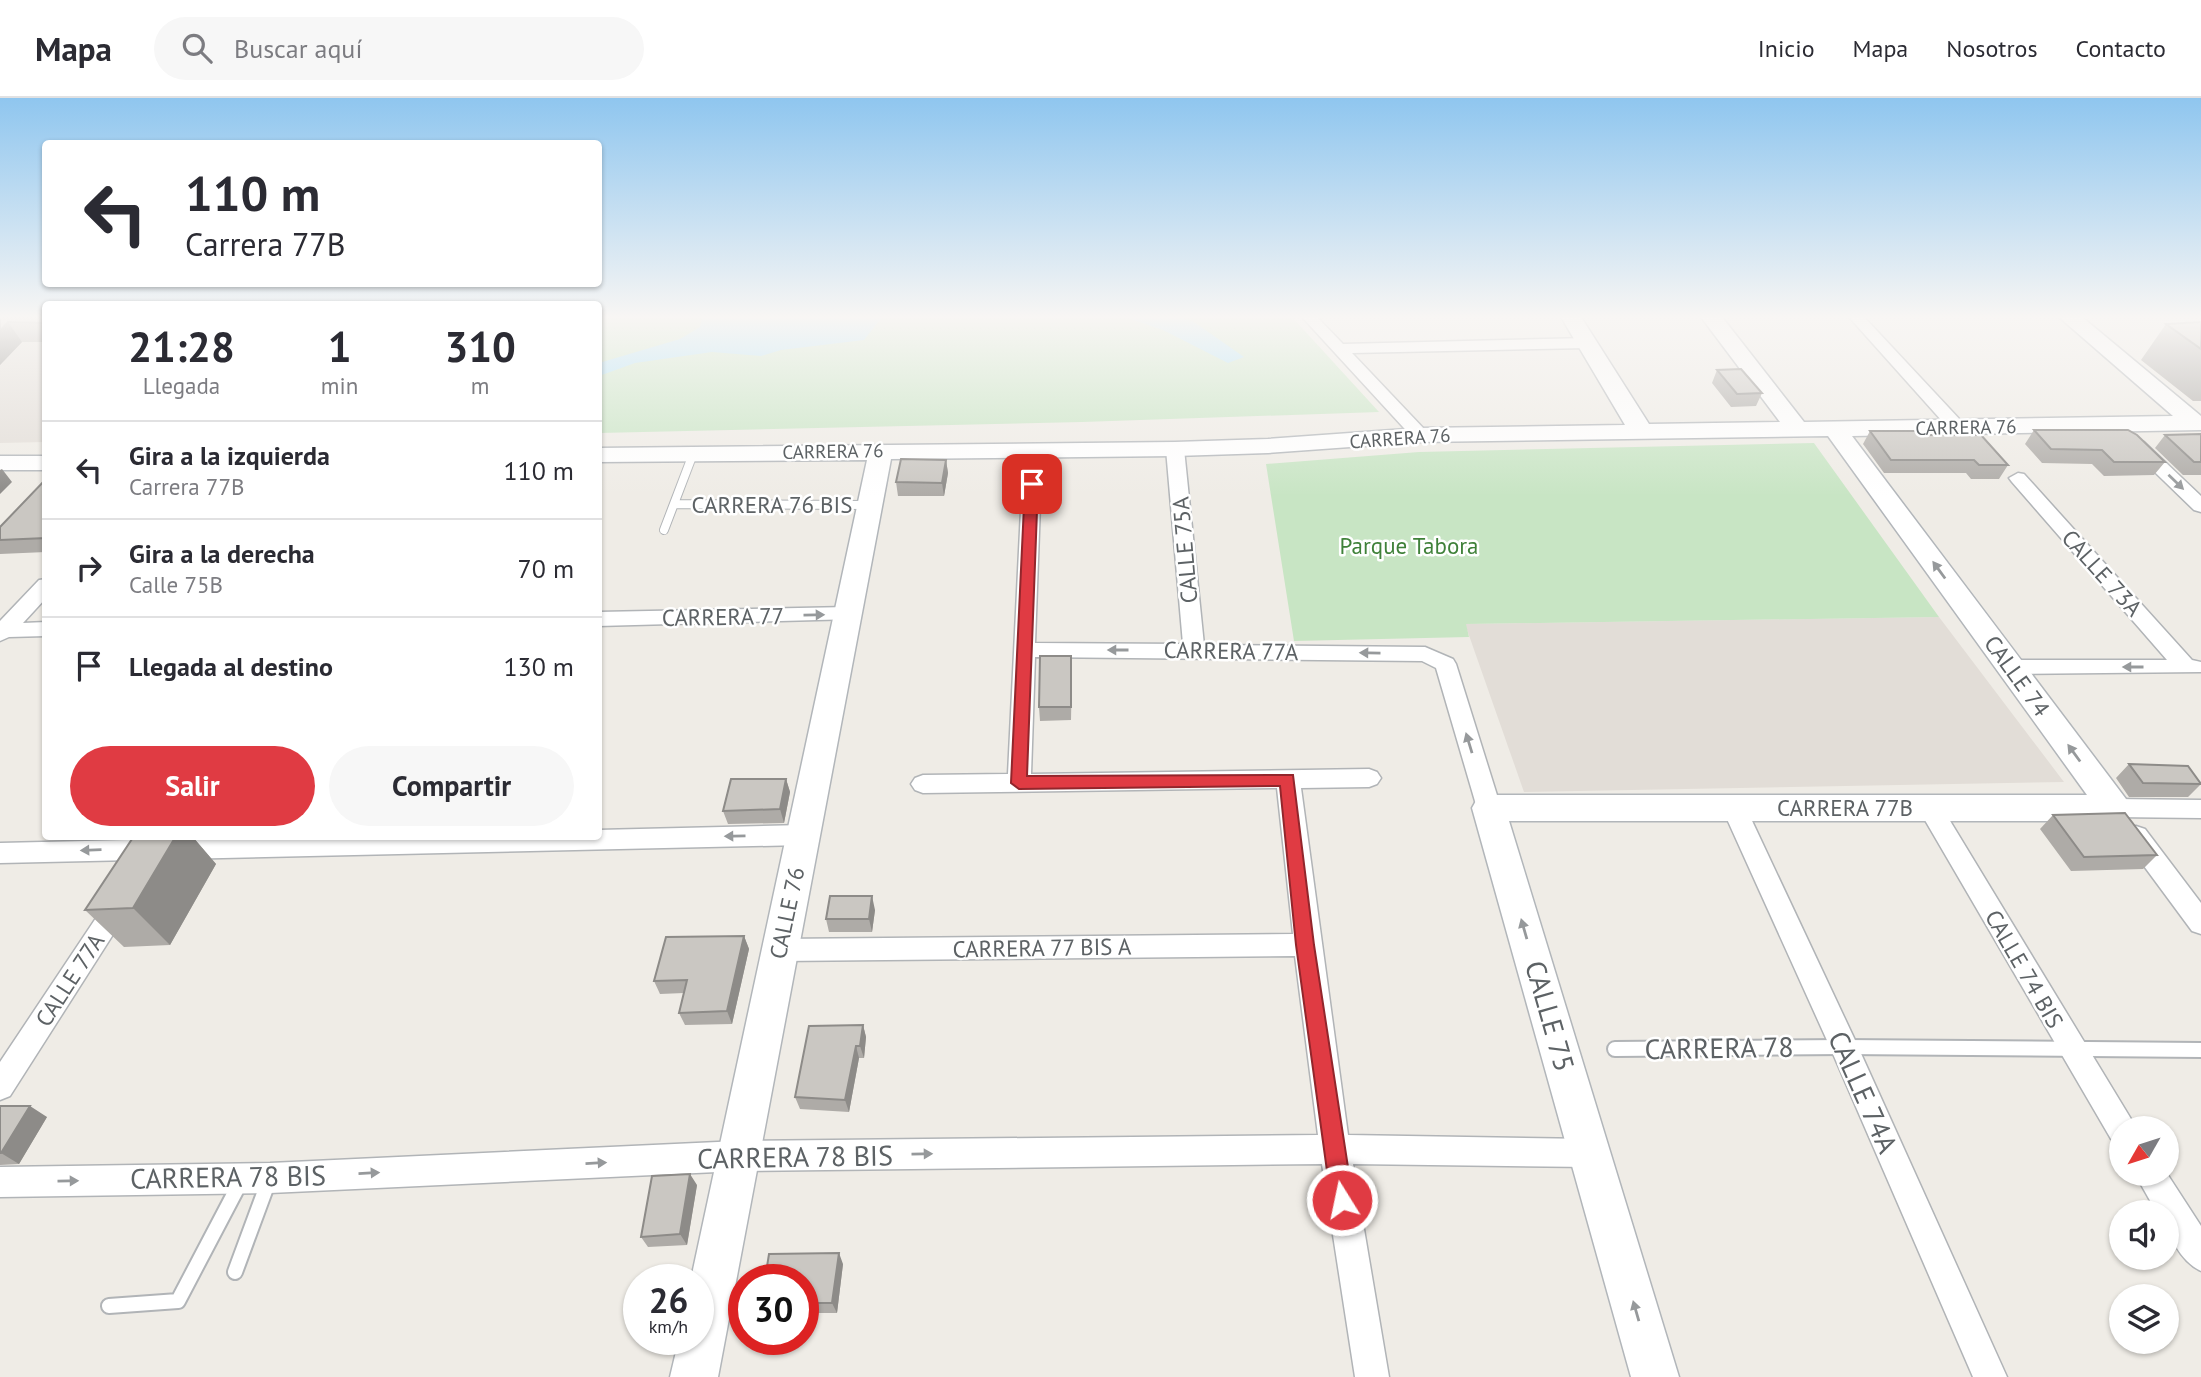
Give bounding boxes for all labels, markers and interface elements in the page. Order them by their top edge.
search box [154,17,644,80]
text: Mapa [35,27,112,70]
icon: search [178,29,216,67]
text: Buscar aquí [234,32,362,65]
text: Inicio [1758,33,1815,64]
text: Mapa [1853,33,1908,64]
text: Nosotros [1946,33,2038,64]
text: Contacto [2076,33,2166,64]
text: 110 m [185,161,320,225]
icon: left [70,168,161,259]
text: Carrera 77B [185,223,345,265]
text: 21:28 [128,319,235,374]
text: 1 [328,319,351,374]
text: 310 [444,319,516,374]
text: Llegada [143,371,220,400]
text: min [321,371,358,400]
text: m [471,371,489,400]
street label: CARRERA 76 [1915,414,2017,440]
street label: CARRERA 76 [1349,423,1451,453]
street label: CARRERA 76 [782,438,884,464]
text: Gira a la izquierda [129,439,330,472]
icon: left [70,451,108,489]
text: 110 m [503,454,574,487]
pin [1002,454,1062,514]
icon: arrive [1013,465,1051,503]
text: Carrera 77B [129,472,244,501]
one-way arrow [2167,474,2184,490]
street label: CARRERA 76 BIS [692,490,852,519]
street label: CALLE 75A [1165,495,1204,604]
street label: CALLE 73A [2056,523,2149,622]
park label: Parque Tabora [1340,531,1478,560]
text: Gira a la derecha [129,537,315,570]
icon: right [70,549,108,587]
text: 70 m [518,552,574,585]
one-way arrow [1932,561,1946,579]
text: Calle 75B [129,570,223,599]
street label: CARRERA 77 [662,601,784,632]
one-way arrow [803,609,825,621]
street label: CALLE 74 [1978,629,2057,722]
street label: CARRERA 77A [1163,635,1299,666]
one-way arrow [1107,644,1129,656]
icon: arrive [70,647,108,685]
one-way arrow [1359,647,1381,659]
text: Llegada al destino [129,650,333,683]
text: 130 m [503,650,574,683]
one-way arrow [2122,661,2144,673]
one-way arrow [1464,732,1474,753]
one-way arrow [2067,744,2081,762]
button: Salir [70,746,315,826]
button: Compartir [329,746,574,826]
street label: CARRERA 77B [1777,793,1913,822]
one-way arrow [724,830,746,842]
one-way arrow [80,845,102,856]
street label: CALLE 76 [763,864,810,962]
street label: CALLE 74 BIS [1979,904,2070,1033]
one-way arrow [1519,918,1529,939]
street label: CALLE 77A [29,927,111,1032]
street label: CARRERA 77 BIS A [952,931,1132,964]
street label: CALLE 75 [1517,956,1584,1076]
street label: CALLE 74A [1820,1025,1907,1159]
street label: CARRERA 78 [1644,1028,1794,1067]
north arrow [2109,1116,2179,1186]
map controls [2109,1116,2179,1354]
street label: CARRERA 78 BIS [697,1136,893,1177]
one-way arrow [911,1148,933,1160]
street label: CARRERA 78 BIS [130,1156,326,1197]
one-way arrow [586,1157,608,1168]
position arrow [1305,1163,1379,1237]
one-way arrow [358,1168,380,1179]
one-way arrow [57,1175,79,1187]
button: sound [2109,1200,2179,1270]
speed limit sign: 30 [728,1264,819,1355]
text: 26 [649,1277,688,1323]
button: layers [2109,1284,2179,1354]
one-way arrow [1631,1301,1641,1322]
text: km/h [649,1315,688,1338]

